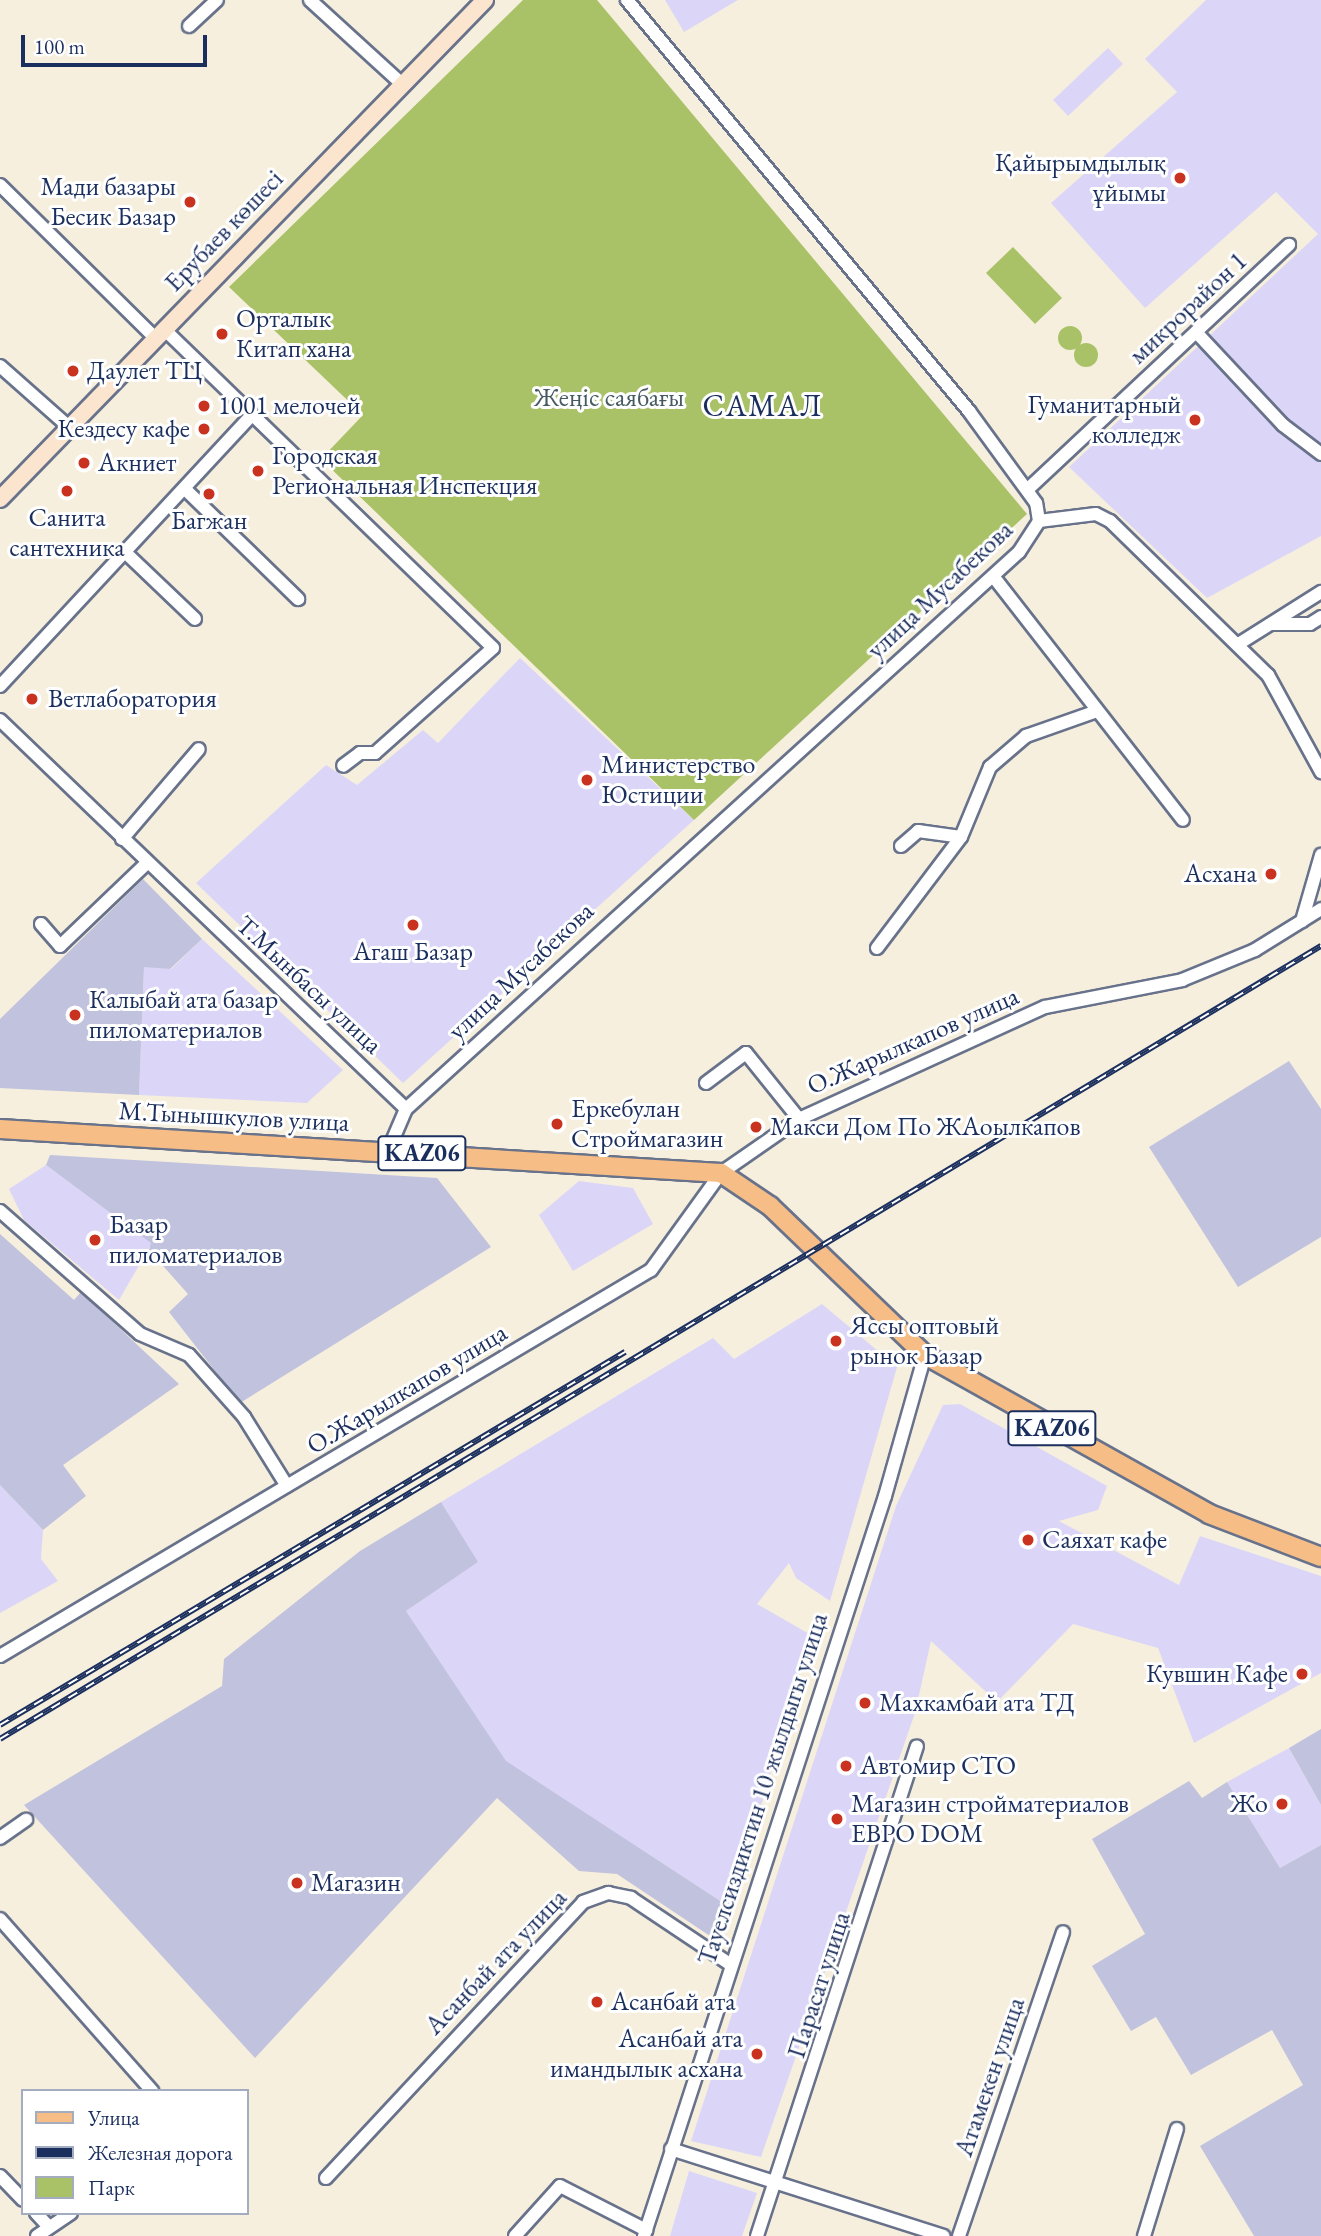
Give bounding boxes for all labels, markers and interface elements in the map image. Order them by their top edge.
scale bar [24,21,210,65]
text: 100 m [34,33,85,60]
place label: Қайырымдылық ұйымы [995,147,1166,208]
street label: Ерубаев көшесі [158,164,290,298]
marker: Қайырымдылық ұйымы [1172,170,1188,186]
place label: Мади базары Бесик Базар [40,171,176,232]
marker: Мади базары Бесик Базар [182,194,198,210]
street label: микрорайон 1 [1123,245,1253,371]
place label: Орталык Китап хана [236,303,351,364]
marker: Орталык Китап хана [214,326,230,342]
place label: Даулет ТЦ [87,355,202,387]
marker: Даулет ТЦ [65,363,81,379]
park label: Жеңіс саябағы [534,382,684,414]
district label: САМАЛ [703,388,823,424]
place label: Гуманитарный колледж [1027,389,1181,450]
place label: 1001 мелочей [218,390,360,422]
marker: 1001 мелочей [196,398,212,414]
marker: Гуманитарный колледж [1187,412,1203,428]
place label: Кездесу кафе [58,413,190,445]
marker: Кездесу кафе [196,421,212,437]
place label: Городская Региональная Инспекция [272,440,537,502]
place label: Акниет [98,447,176,479]
marker: Акниет [76,455,92,471]
marker: Городская Региональная Инспекция [250,463,266,479]
marker: Санита сантехника [59,483,75,499]
marker: Багжан [201,486,217,502]
place label: Санита сантехника [9,502,125,564]
place label: Багжан [171,505,247,537]
street label: улица Мусабекова [861,515,1019,665]
place label: Ветлаборатория [48,683,217,715]
marker: Ветлаборатория [22,689,42,709]
place label: Министерство Юстиции [601,749,755,810]
marker: Министерство Юстиции [579,772,595,788]
place label: Асхана [1184,858,1257,890]
marker: Асхана [1263,866,1279,882]
street label: улица Мусабекова [442,896,600,1046]
street label: Т.Мынбасы улица [229,909,389,1061]
marker: Агаш Базар [405,917,421,933]
place label: Агаш Базар [353,936,473,968]
street label: О.Жарылкапов улица [802,980,1024,1102]
place label: Калыбай ата базар пиломатериалов [89,984,278,1046]
marker: Калыбай ата базар пиломатериалов [67,1007,83,1023]
place label: Еркебулан Строймагазин [571,1093,723,1154]
street label: М.Тынышкулов улица [118,1095,350,1139]
place label: Макси Дом По ЖАоылкапов [770,1111,1080,1143]
marker: Еркебулан Строймагазин [549,1116,565,1132]
marker: Макси Дом По ЖАоылкапов [748,1119,764,1135]
road number: KАZ06 [376,1133,467,1174]
place label: Базар пиломатериалов [109,1209,282,1270]
marker: Базар пиломатериалов [87,1232,103,1248]
place label: Яссы оптовый рынок Базар [850,1310,999,1372]
street label: О.Жарылкапов улица [301,1317,513,1461]
marker: Яссы оптовый рынок Базар [828,1333,844,1349]
road number: KАZ06 [1006,1408,1098,1448]
place label: Саяхат кафе [1042,1524,1167,1556]
marker: Саяхат кафе [1020,1532,1036,1548]
street label: Тауелсиздиктин 10 жылдыгы улица [691,1609,835,1969]
place label: Кувшин Кафе [1146,1658,1288,1690]
marker: Кувшин Кафе [1294,1666,1310,1682]
place label: Махкамбай ата ТД [879,1687,1075,1719]
marker: Махкамбай ата ТД [857,1695,873,1711]
place label: Автомир СТО [860,1750,1016,1782]
marker: Автомир СТО [838,1758,854,1774]
place label: Магазин стройматериалов ЕВРО DOM [851,1788,1129,1850]
place label: Жо [1230,1788,1268,1820]
marker: Жо [1274,1796,1290,1812]
marker: Магазин стройматериалов ЕВРО DOM [829,1811,845,1827]
place label: Магазин [311,1867,401,1899]
marker: Магазин [289,1875,305,1891]
street label: Асанбай ата улица [419,1883,573,2041]
street label: Парасат улица [781,1908,857,2062]
place label: Асанбай ата [611,1986,736,2018]
street label: Атамекен улица [948,1993,1032,2161]
marker: Асанбай ата [589,1994,605,2010]
place label: Асанбай ата имандылык асхана [550,2023,743,2084]
marker: Асанбай ата имандылык асхана [749,2046,765,2062]
legend [21,2089,248,2215]
text: Улица [88,2104,140,2131]
text: Железная дорога [88,2139,233,2166]
text: Парк [88,2174,135,2201]

